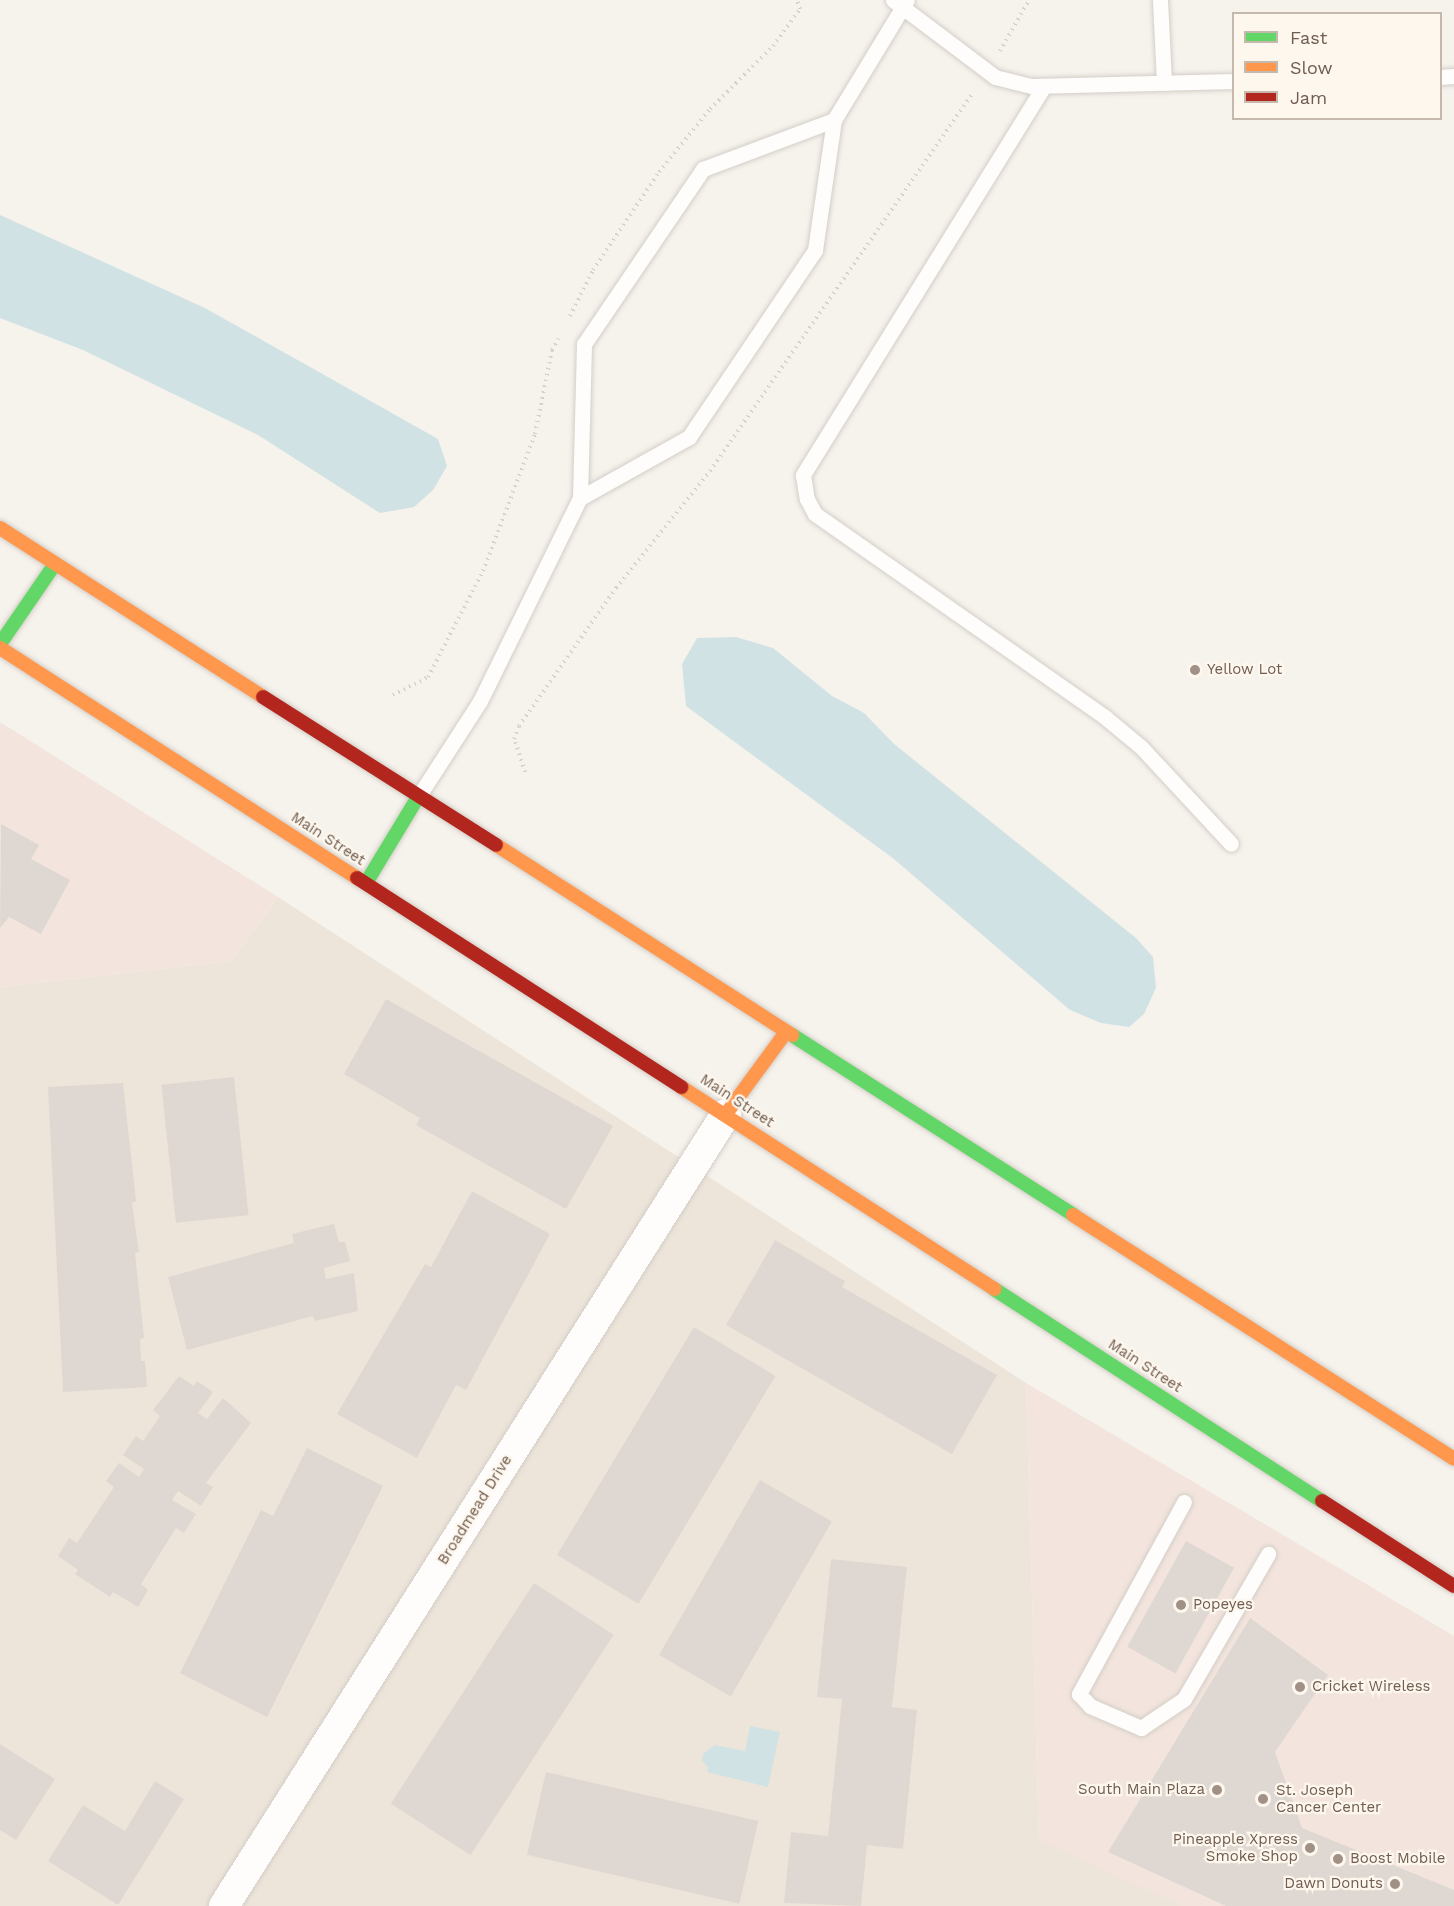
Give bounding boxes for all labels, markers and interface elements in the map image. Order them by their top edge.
legend [1232,12,1442,120]
text: Fast [1290,27,1327,48]
text: Slow [1290,57,1333,78]
text: Jam [1290,87,1327,108]
place label: Yellow Lot [1207,661,1283,679]
marker: Yellow Lot [1188,663,1202,677]
street label: Main Street [288,808,368,870]
street label: Main Street [697,1070,777,1132]
street label: Main Street [1105,1335,1185,1397]
street label: Broadmead Drive [434,1452,516,1568]
place label: Popeyes [1193,1596,1253,1614]
marker: Popeyes [1174,1598,1188,1612]
place label: Cricket Wireless [1312,1678,1431,1696]
marker: Cricket Wireless [1293,1680,1307,1694]
place label: South Main Plaza [1078,1781,1205,1799]
place label: St. Joseph Cancer Center [1276,1781,1382,1816]
marker: South Main Plaza [1210,1783,1224,1797]
marker: St. Joseph Cancer Center [1254,1790,1272,1808]
place label: Pineapple Xpress Smoke Shop [1173,1830,1298,1865]
marker: Pineapple Xpress Smoke Shop [1303,1841,1317,1855]
place label: Boost Mobile [1350,1850,1445,1868]
marker: Boost Mobile [1331,1852,1345,1866]
place label: Dawn Donuts [1284,1875,1383,1893]
marker: Dawn Donuts [1388,1877,1402,1891]

